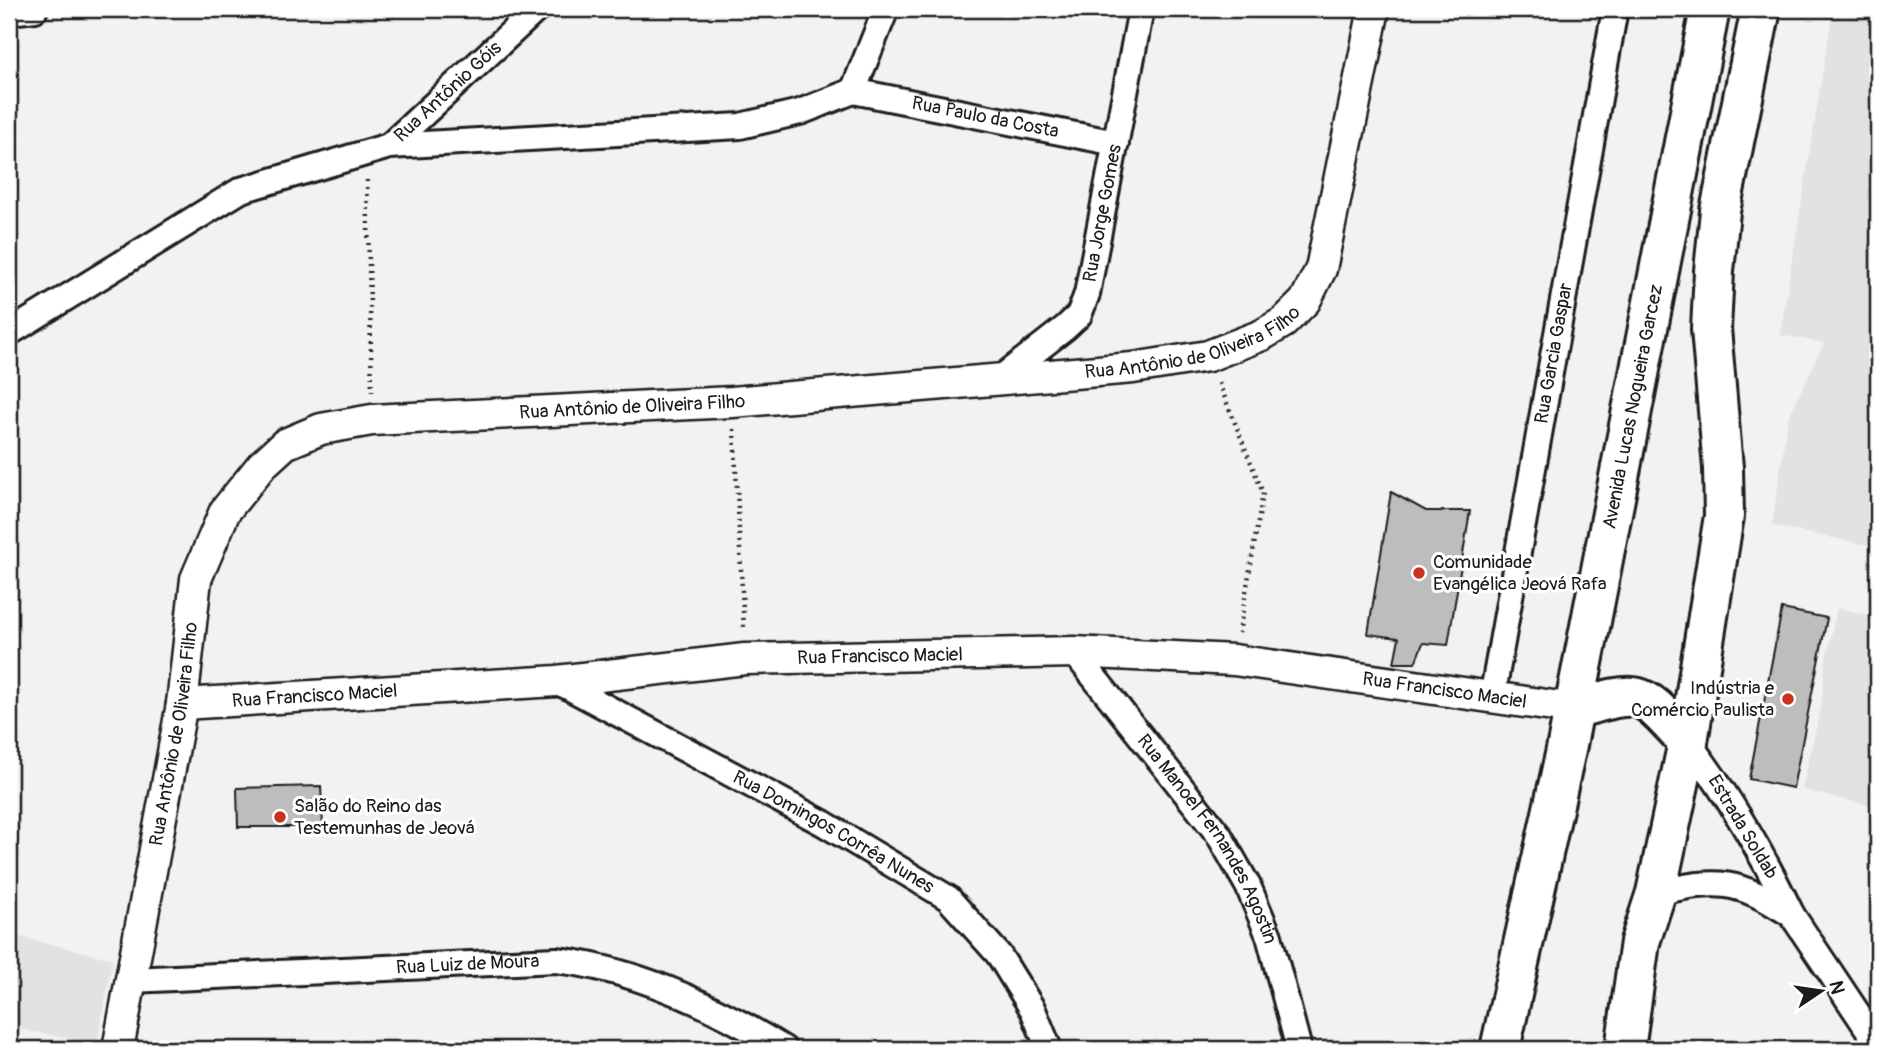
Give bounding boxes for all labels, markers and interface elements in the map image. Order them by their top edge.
street label: Rua Antônio Góis [389,36,507,147]
street label: Rua Paulo da Costa [910,91,1061,143]
street label: Rua Jorge Gomes [1078,142,1127,284]
street label: Rua Garcia Gaspar [1529,281,1578,426]
street label: Avenida Lucas Nogueira Garcez [1597,282,1668,531]
street label: Rua Antônio de Oliveira Filho [1084,301,1305,384]
street label: Rua Antônio de Oliveira Filho [519,389,746,425]
place label: Comunidade Evangélica Jeová Rafa [1433,550,1607,596]
marker: Comunidade Evangélica Jeová Rafa [1411,565,1427,581]
street label: Rua Antônio de Oliveira Filho [144,621,203,848]
street label: Rua Francisco Maciel [797,642,963,670]
street label: Rua Francisco Maciel [1361,667,1528,714]
place label: Indústria e Comércio Paulista [1631,676,1775,722]
street label: Rua Francisco Maciel [231,679,398,713]
marker: Indústria e Comércio Paulista [1780,691,1796,707]
street label: Rua Manoel Fernandes Agostin [1132,729,1282,946]
street label: Rua Domingos Corrêa Nunes [729,765,939,899]
street label: Estrada Soldab [1703,771,1783,883]
place label: Salão do Reino das Testemunhas de Jeová [294,794,475,840]
marker: Salão do Reino das Testemunhas de Jeová [272,809,288,825]
street label: Rua Luiz de Moura [395,949,540,980]
north arrow [1786,956,1856,1026]
text: N [1823,978,1850,997]

